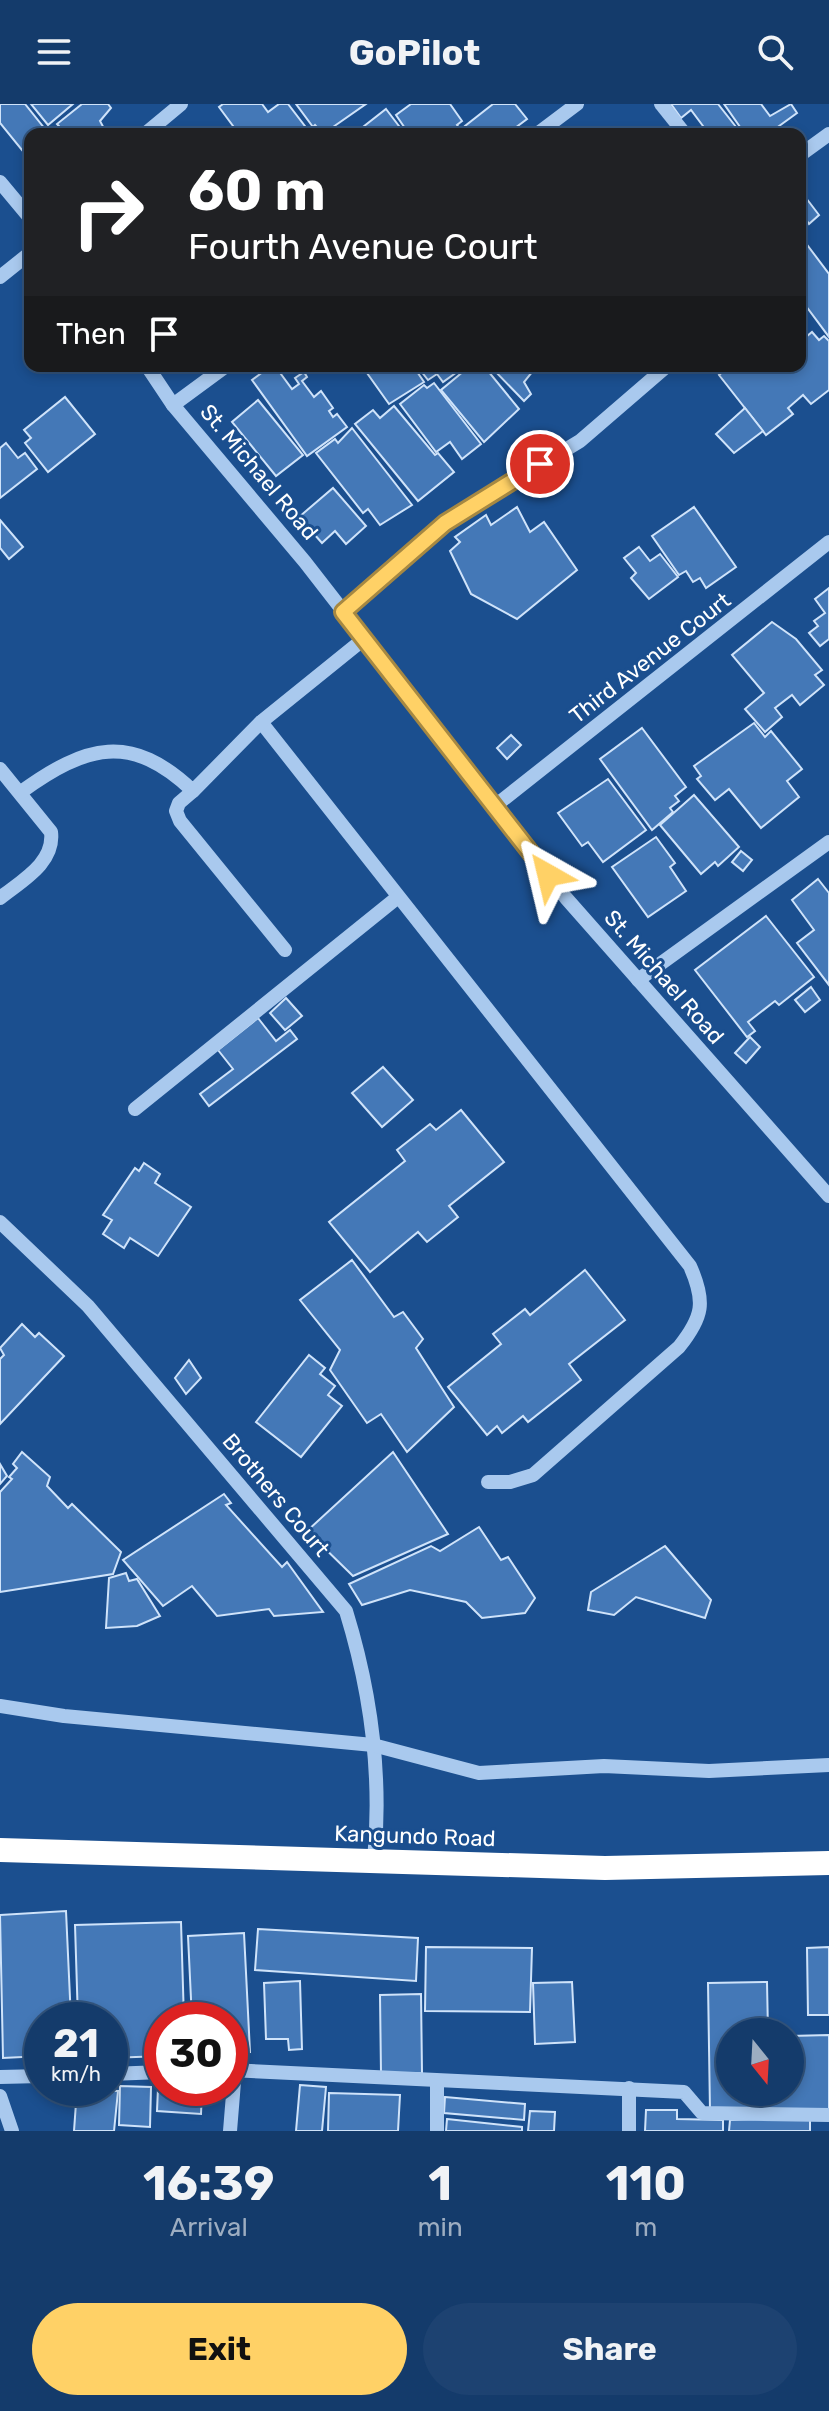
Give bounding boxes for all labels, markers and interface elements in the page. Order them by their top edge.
icon: menu [32,30,76,74]
icon: search [753,30,797,74]
text: GoPilot [349,31,480,74]
text: 60 m [188,158,326,224]
icon: right [56,160,160,264]
text: Fourth Avenue Court [188,225,537,268]
icon: arrive [142,312,186,356]
text: Then [56,316,126,352]
street label: St. Michael Road [194,399,324,545]
pin [506,430,574,498]
icon: arrive [518,442,562,486]
street label: Third Avenue Court [564,586,736,729]
position arrow [506,833,590,917]
street label: St. Michael Road [598,904,730,1050]
street label: Brothers Court [217,1428,335,1562]
street label: Kangundo Road [334,1820,496,1852]
speed limit sign: 30 [144,2002,248,2106]
north arrow [716,2018,804,2106]
map controls [716,2018,804,2106]
text: 21 [53,2020,99,2067]
text: km/h [51,2062,101,2086]
text: 16:39 [143,2155,275,2212]
text: 1 [428,2155,452,2212]
text: 110 [606,2155,686,2212]
text: Arrival [170,2212,248,2243]
text: min [418,2212,463,2243]
text: m [634,2212,657,2243]
button: Exit [32,2303,407,2395]
button: Share [423,2303,797,2395]

